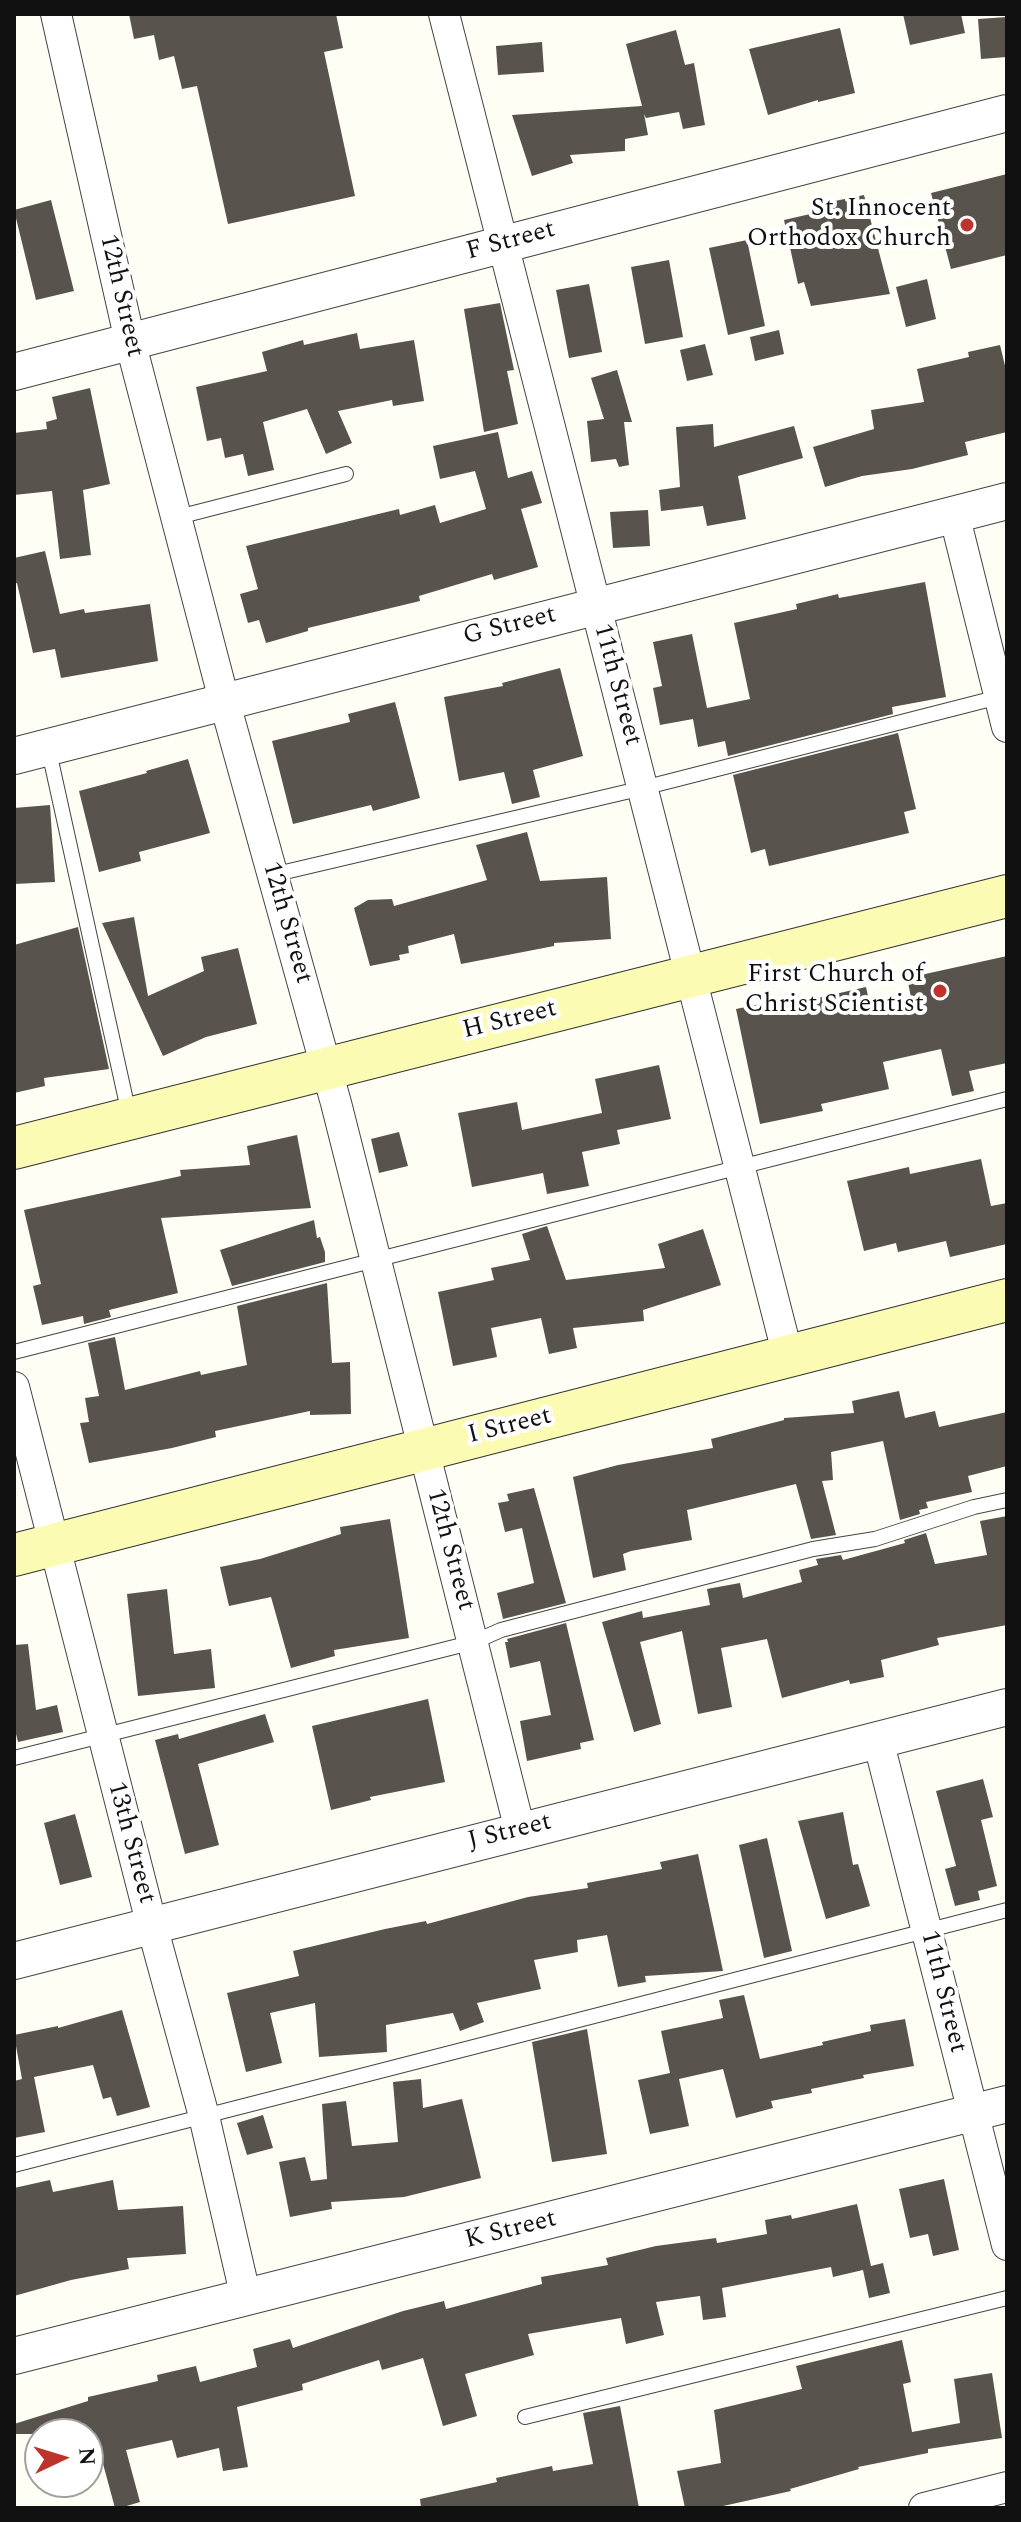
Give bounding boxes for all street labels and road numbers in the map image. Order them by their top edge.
street label: F Street [463,215,559,269]
street label: 12th Street [91,232,149,360]
street label: G Street [460,600,560,654]
street label: 11th Street [585,621,647,749]
street label: 12th Street [254,859,318,987]
street label: H Street [460,994,560,1048]
street label: I Street [465,1402,555,1452]
street label: 12th Street [418,1486,480,1614]
street label: 13th Street [99,1779,161,1907]
street label: J Street [465,1808,555,1858]
street label: 11th Street [912,1928,972,2056]
street label: K Street [462,2205,560,2257]

